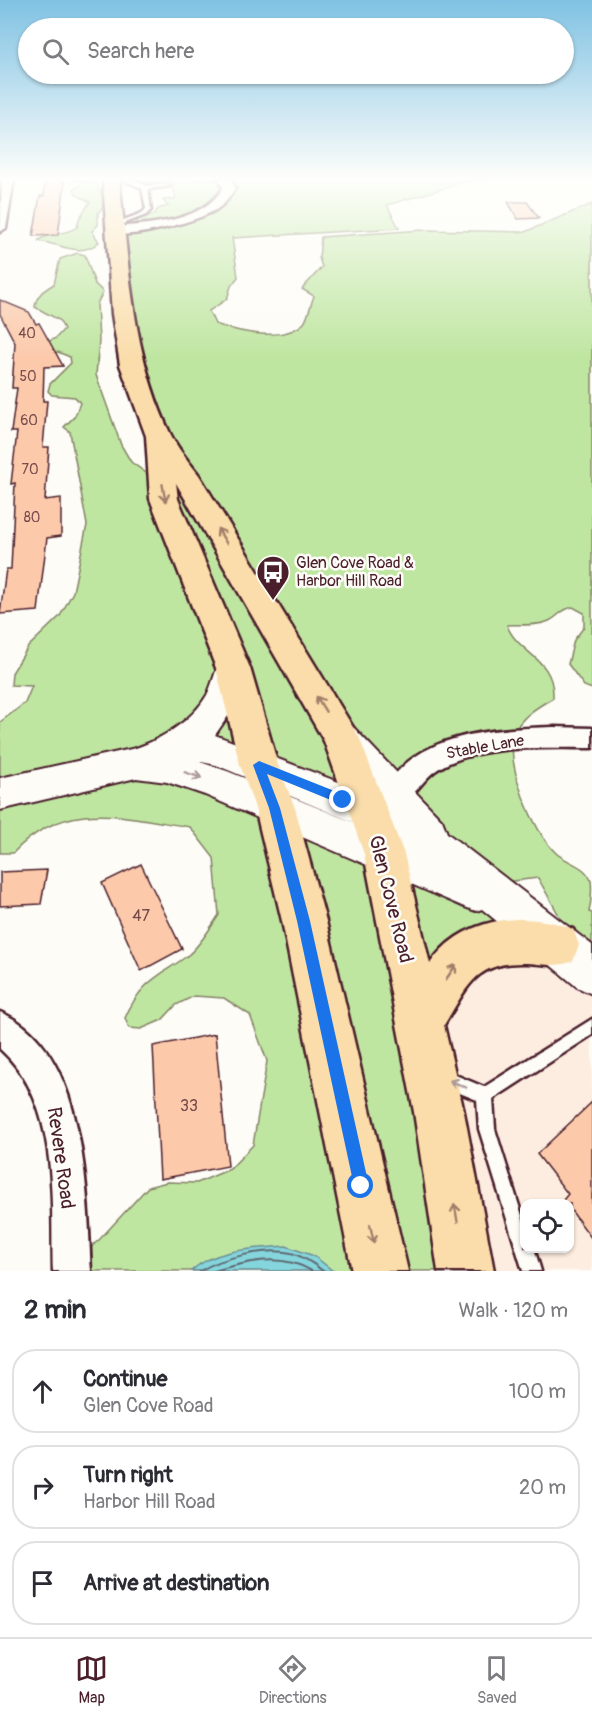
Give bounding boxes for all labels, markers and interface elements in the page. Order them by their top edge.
search box [18,18,574,84]
icon: search [39,35,72,68]
text: Search here [87,37,194,65]
house number: 40 [18,325,36,342]
house number: 50 [19,368,37,385]
house number: 60 [20,412,38,429]
house number: 70 [22,461,38,478]
one-way arrow [159,483,170,502]
house number: 80 [24,509,40,526]
one-way arrow [215,528,227,545]
place label: Glen Cove Road & Harbor Hill Road [296,553,414,591]
bus stop icon: Glen Cove Road & Harbor Hill Road [255,554,291,601]
one-way arrow [315,696,327,713]
street label: Stable Lane [444,730,526,764]
one-way arrow [183,770,202,781]
route end [329,786,355,812]
street label: Glen Cove Road [363,833,419,965]
house number: 47 [132,906,150,926]
one-way arrow [445,965,457,981]
one-way arrow [449,1078,467,1089]
house number: 33 [180,1096,198,1116]
street label: Revere Road [41,1105,81,1211]
route start [347,1172,373,1198]
map controls [520,1199,574,1253]
button: locate [520,1199,574,1253]
one-way arrow [451,1204,462,1224]
one-way arrow [366,1225,378,1244]
text: 2 min [24,1294,86,1326]
text: Walk · 120 m [459,1298,568,1323]
text: Continue [83,1365,167,1393]
icon: ahead [26,1375,59,1408]
text: 100 m [509,1379,566,1404]
text: Glen Cove Road [83,1393,214,1418]
text: Turn right [83,1461,173,1489]
icon: right [26,1471,59,1504]
text: 20 m [519,1475,566,1500]
text: Harbor Hill Road [83,1489,216,1514]
icon: arrive [26,1567,59,1600]
text: Arrive at destination [83,1569,269,1597]
tab: Map [75,1652,108,1708]
tab: Directions [259,1652,327,1708]
tab: Saved [477,1652,517,1708]

